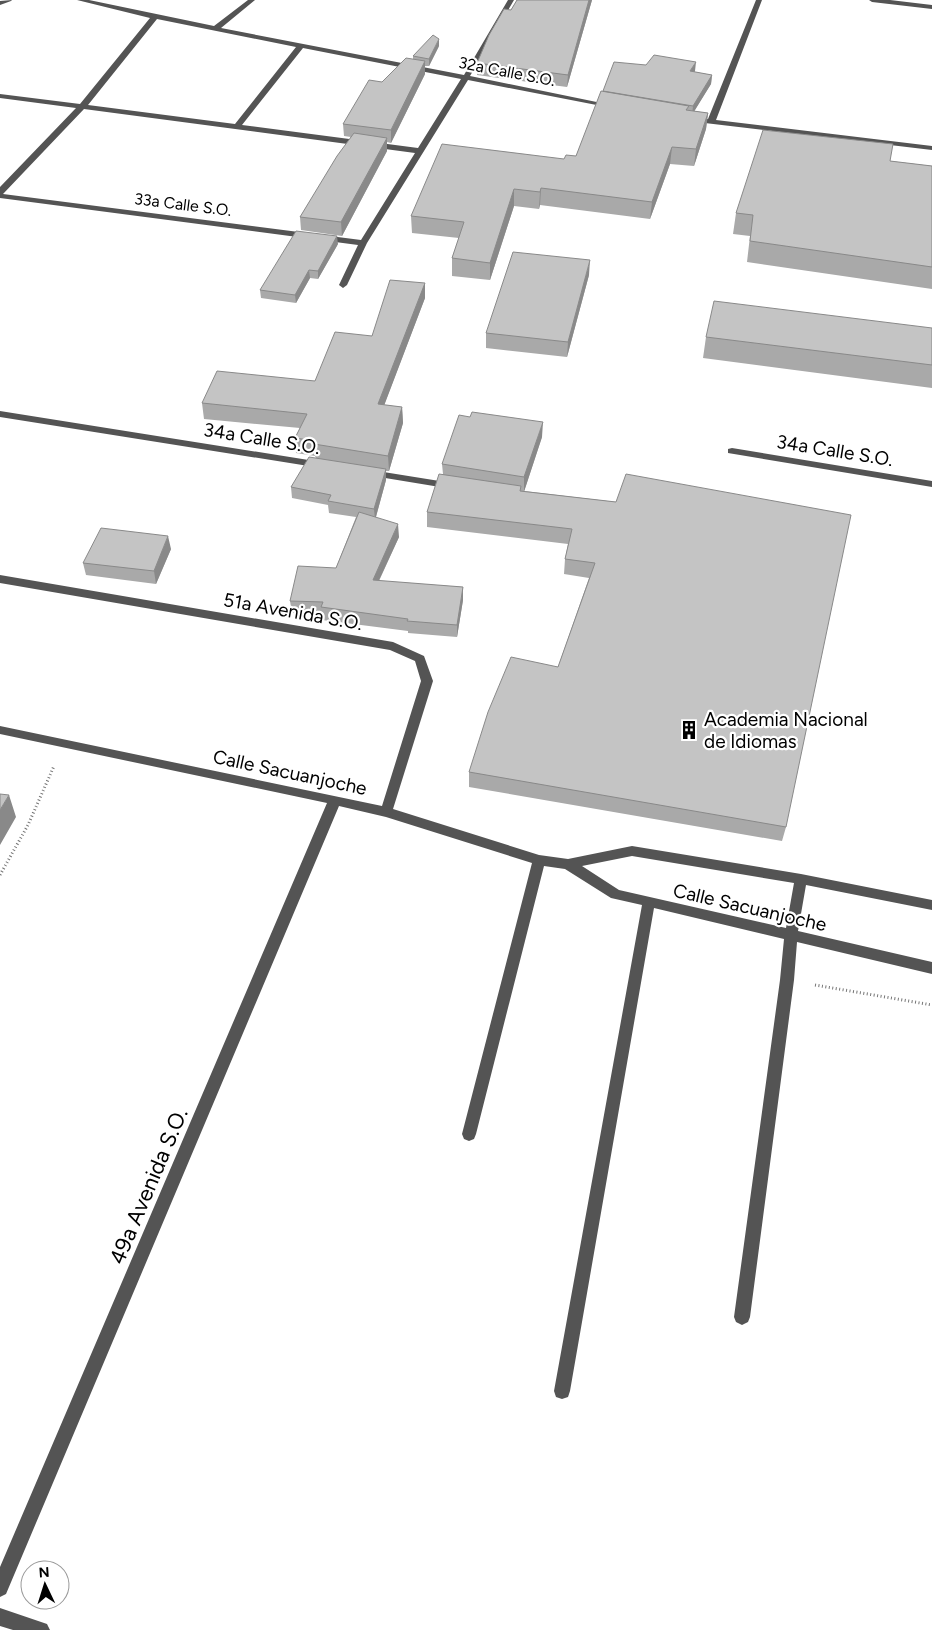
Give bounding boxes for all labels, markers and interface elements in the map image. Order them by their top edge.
street label: 32a Calle S.O. [457,53,557,90]
street label: 33a Calle S.O. [133,189,233,220]
street label: 34a Calle S.O. [202,418,322,459]
street label: 34a Calle S.O. [775,430,895,471]
street label: 51a Avenida S.O. [222,588,364,635]
place label: Academia Nacional de Idiomas [704,708,868,753]
building icon: Academia Nacional de Idiomas [678,719,700,741]
street label: Calle Sacuanjoche [211,745,369,800]
street label: Calle Sacuanjoche [671,879,829,936]
street label: 49a Avenida S.O. [103,1104,194,1268]
north arrow [20,1560,70,1610]
text: N [38,1564,50,1581]

